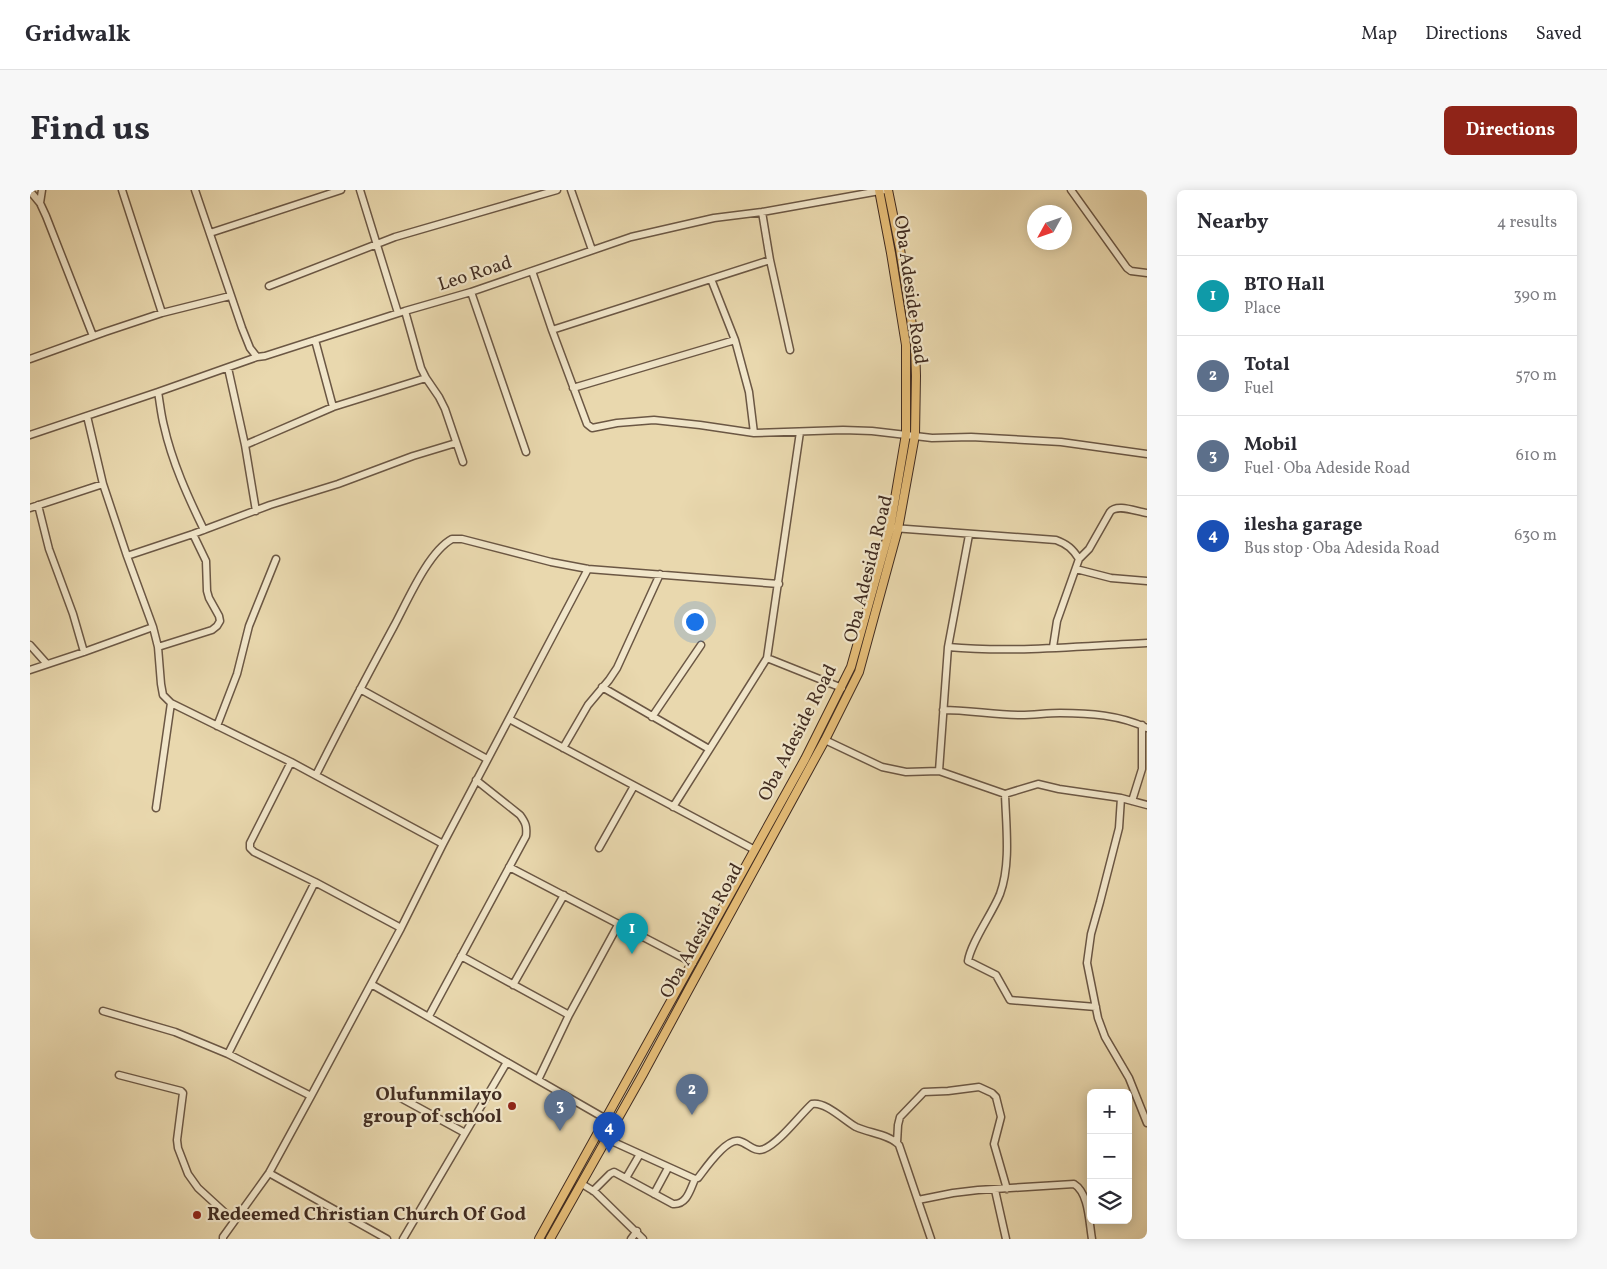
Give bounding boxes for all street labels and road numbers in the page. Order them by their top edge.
street label: Oba Adeside Road [887,214,933,366]
street label: Leo Road [435,250,515,298]
street label: Oba Adesida Road [838,493,900,645]
street label: Oba Adeside Road [752,660,844,806]
street label: Oba Adesida Road [654,859,750,1003]

